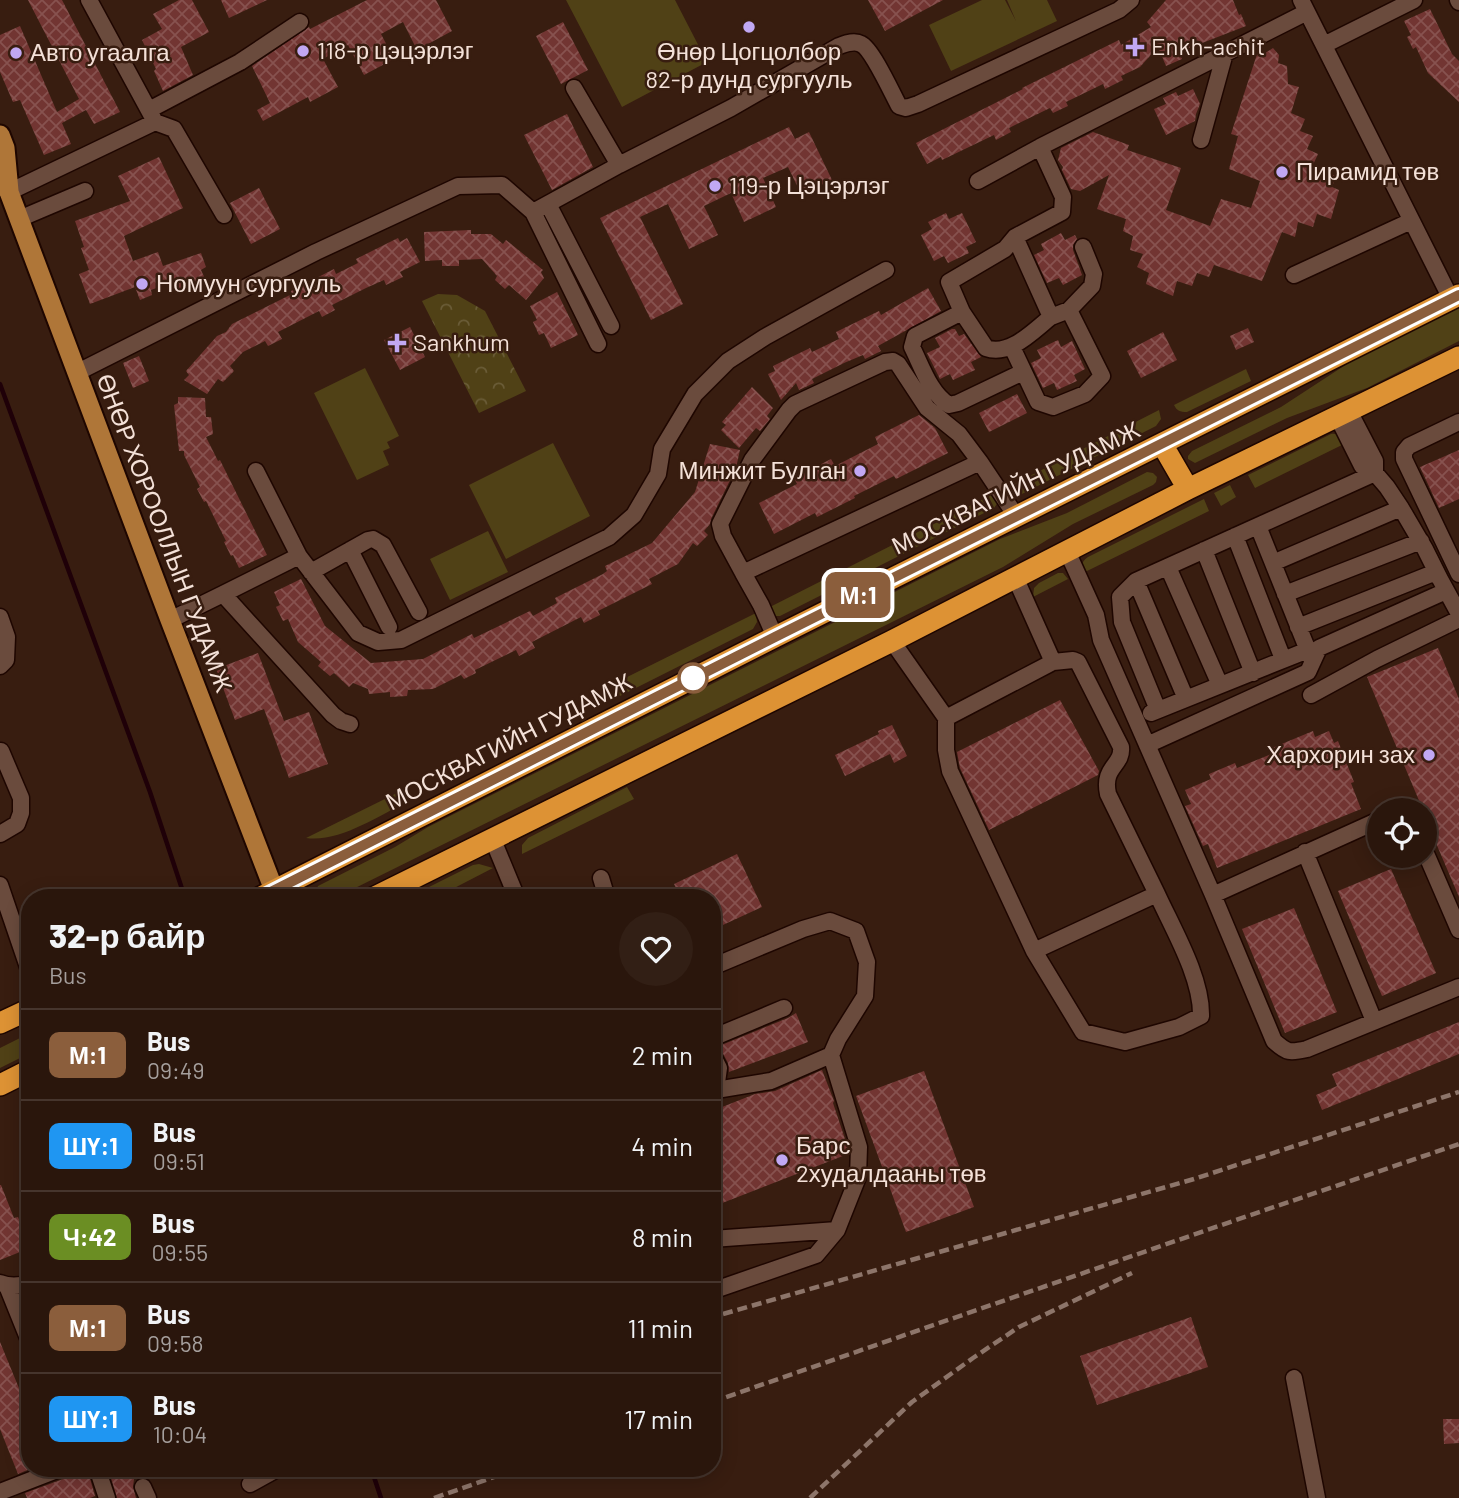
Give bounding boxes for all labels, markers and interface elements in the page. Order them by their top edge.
marker: Өнөр Цогцолбор 82-р дунд сургууль [741,19,757,35]
place label: Enkh-achit [1151,31,1265,60]
place label: 118-р цэцэрлэг [317,35,474,64]
place label: Өнөр Цогцолбор 82-р дунд сургууль [646,36,852,93]
place label: Авто угаалга [30,37,170,66]
marker: Enkh-achit [1125,37,1145,57]
marker: 118-р цэцэрлэг [295,43,311,59]
marker: Авто угаалга [8,45,24,61]
place label: Пирамид төв [1296,156,1439,185]
marker: Пирамид төв [1274,164,1290,180]
place label: 119-р Цэцэрлэг [729,170,890,199]
marker: 119-р Цэцэрлэг [707,178,723,194]
place label: Номуун сургууль [156,268,341,297]
marker: Номуун сургууль [134,276,150,292]
place label: Sankhum [413,327,510,356]
marker: Sankhum [387,333,407,353]
street label: ӨНӨР ХОРООЛЛЫН ГУДАМЖ [91,369,240,696]
street label: МОСКВАГИЙН ГУДАМЖ [887,414,1144,559]
place label: Минжит Булган [679,455,846,484]
marker: Минжит Булган [852,463,868,479]
line badge: М:1 [818,572,898,618]
text: М:1 [839,580,877,609]
unlabelled marker [678,663,708,693]
street label: МОСКВАГИЙН ГУДАМЖ [380,666,636,815]
place label: Хархорин зах [1266,739,1415,768]
marker: Хархорин зах [1421,747,1437,763]
map controls [1367,798,1437,868]
button: locate [1367,798,1437,868]
button: heart [619,912,693,986]
text: 32-р байр [49,915,205,955]
text: Bus [49,961,87,989]
text: Bus [147,1025,190,1056]
text: 2 min [632,1039,693,1070]
text: М:1 [69,1040,106,1069]
text: 09:49 [147,1056,204,1084]
text: Bus [153,1116,196,1147]
text: 4 min [631,1130,693,1161]
place label: Барс 2худалдааны төв [796,1130,987,1187]
text: ШҮ:1 [63,1131,118,1160]
text: 09:51 [153,1147,205,1175]
marker: Барс 2худалдааны төв [774,1152,790,1168]
text: Bus [152,1207,195,1238]
text: 8 min [632,1221,693,1252]
text: Ч:42 [63,1222,117,1251]
text: 09:55 [152,1238,208,1266]
text: Bus [147,1298,190,1329]
text: 11 min [627,1312,693,1343]
text: М:1 [69,1313,106,1342]
text: 09:58 [147,1329,204,1357]
text: Bus [153,1389,196,1420]
text: 17 min [624,1403,693,1434]
text: ШҮ:1 [63,1404,118,1433]
text: 10:04 [153,1420,207,1448]

